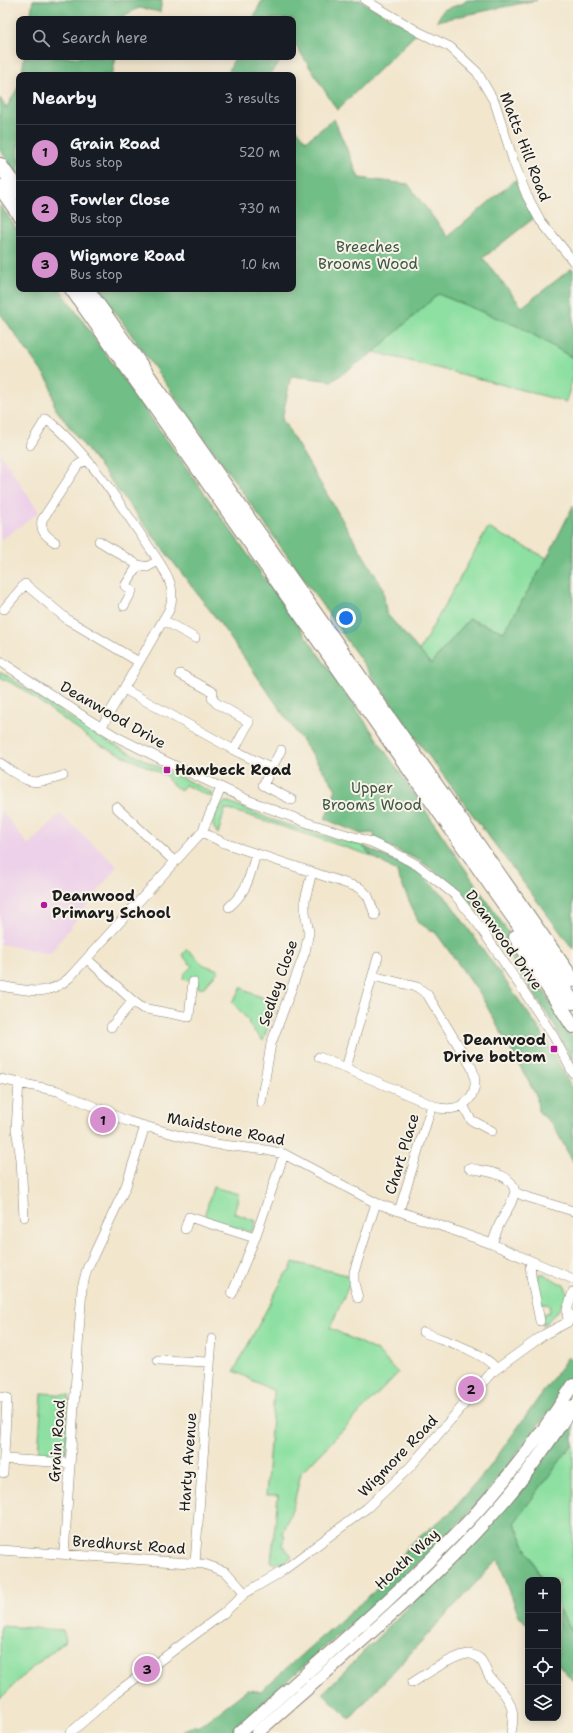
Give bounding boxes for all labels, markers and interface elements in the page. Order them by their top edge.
search box [16,16,296,60]
icon: search [30,27,52,49]
text: Search here [62,28,148,48]
text: Nearby [32,87,97,109]
street label: Matts Hill Road [495,89,555,205]
text: 3 results [224,90,280,107]
text: Grain Road [70,134,160,154]
text: 1 [42,144,48,161]
text: 520 m [239,144,280,161]
text: Bus stop [70,154,122,171]
text: Fowler Close [70,190,170,210]
text: 2 [40,200,50,217]
text: 730 m [238,200,280,217]
text: Bus stop [70,210,122,227]
park label: Breeches Brooms Wood [318,237,419,274]
text: Wigmore Road [70,246,185,266]
text: 3 [40,256,50,273]
text: 1.0 km [241,256,280,273]
text: Bus stop [70,266,122,283]
your location [336,608,356,628]
street label: Deanwood Drive [57,677,169,753]
place label: Hawbeck Road [175,760,291,780]
marker: Hawbeck Road [162,765,172,775]
park label: Upper Brooms Wood [322,778,423,815]
place label: Deanwood Primary School [52,886,171,923]
street label: Deanwood Drive [461,886,547,994]
marker: Deanwood Primary School [39,900,49,910]
street label: Sedley Close [254,937,302,1029]
place label: Deanwood Drive bottom [443,1030,546,1067]
marker: Deanwood Drive bottom [549,1044,559,1054]
pin: 1 [90,1105,116,1135]
street label: Maidstone Road [165,1108,287,1150]
street label: Chart Place [380,1111,424,1197]
pin: 2 [458,1374,484,1404]
street label: Grain Road [44,1399,70,1483]
street label: Wigmore Road [354,1410,443,1501]
street label: Harty Avenue [175,1412,201,1512]
street label: Hoath Way [370,1524,444,1594]
street label: Bredhurst Road [72,1531,187,1559]
map controls [525,1577,561,1721]
button: + [525,1577,561,1613]
button: − [525,1613,561,1649]
button: locate [525,1649,561,1685]
pin: 3 [134,1654,160,1684]
button: layers [525,1685,561,1721]

